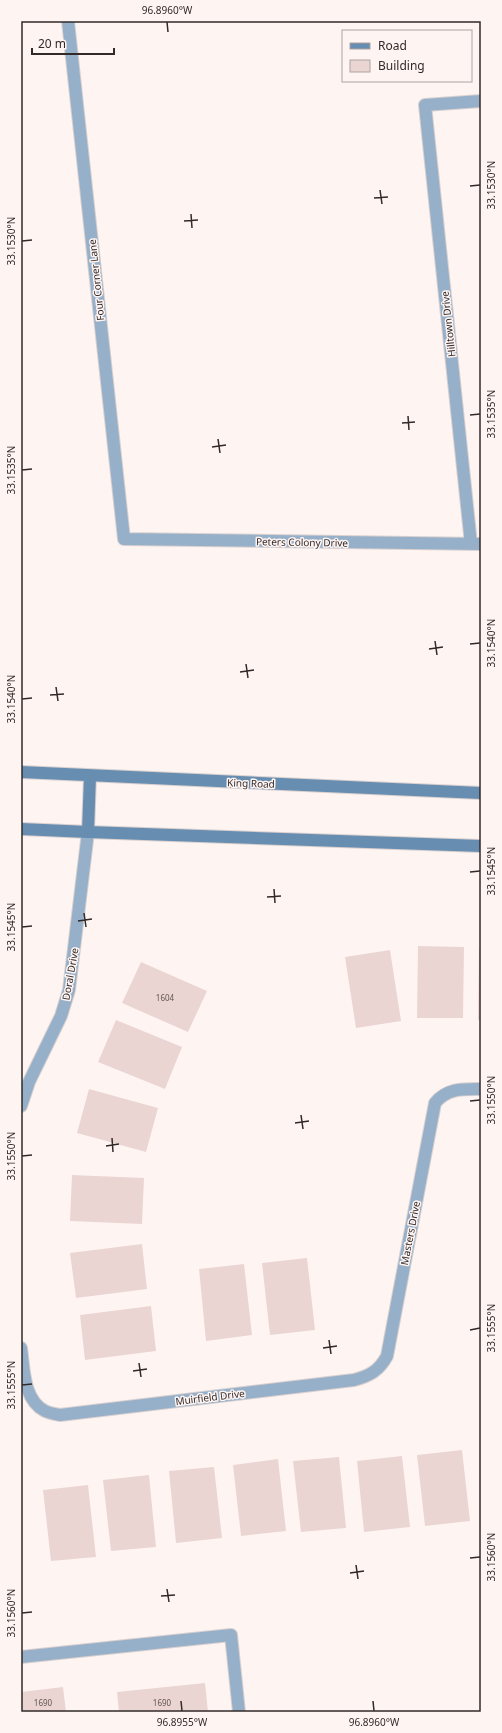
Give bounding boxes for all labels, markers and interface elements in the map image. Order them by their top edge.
text: 96.8960°W [142,3,193,17]
scale bar [32,30,114,56]
legend [342,30,472,82]
text: 20 m [38,35,66,52]
text: Road [378,37,407,54]
text: Building [378,57,425,74]
text: 33.1530°N [484,161,498,209]
text: 33.1530°N [4,217,18,265]
street label: Four Corner Lane [85,238,107,321]
street label: Hilltown Drive [438,290,458,358]
text: 33.1535°N [484,390,498,438]
text: 33.1535°N [4,446,18,494]
street label: Peters Colony Drive [256,534,349,550]
text: 33.1540°N [484,619,498,667]
text: 33.1540°N [4,675,18,723]
street label: King Road [227,775,275,791]
text: 33.1545°N [484,847,498,895]
text: 33.1545°N [4,903,18,951]
street label: Doral Drive [59,946,82,1001]
house number: 1604 [156,992,175,1003]
text: 33.1550°N [484,1076,498,1124]
text: 33.1550°N [4,1132,18,1180]
street label: Masters Drive [397,1199,423,1266]
text: 33.1555°N [484,1304,498,1352]
text: 33.1555°N [4,1361,18,1409]
street label: Muirfield Drive [175,1386,246,1408]
text: 33.1560°N [484,1533,498,1581]
text: 33.1560°N [4,1589,18,1637]
house number: 1690 [34,1697,53,1708]
house number: 1690 [153,1697,172,1708]
text: 96.8955°W [157,1715,208,1729]
text: 96.8960°W [349,1715,400,1729]

